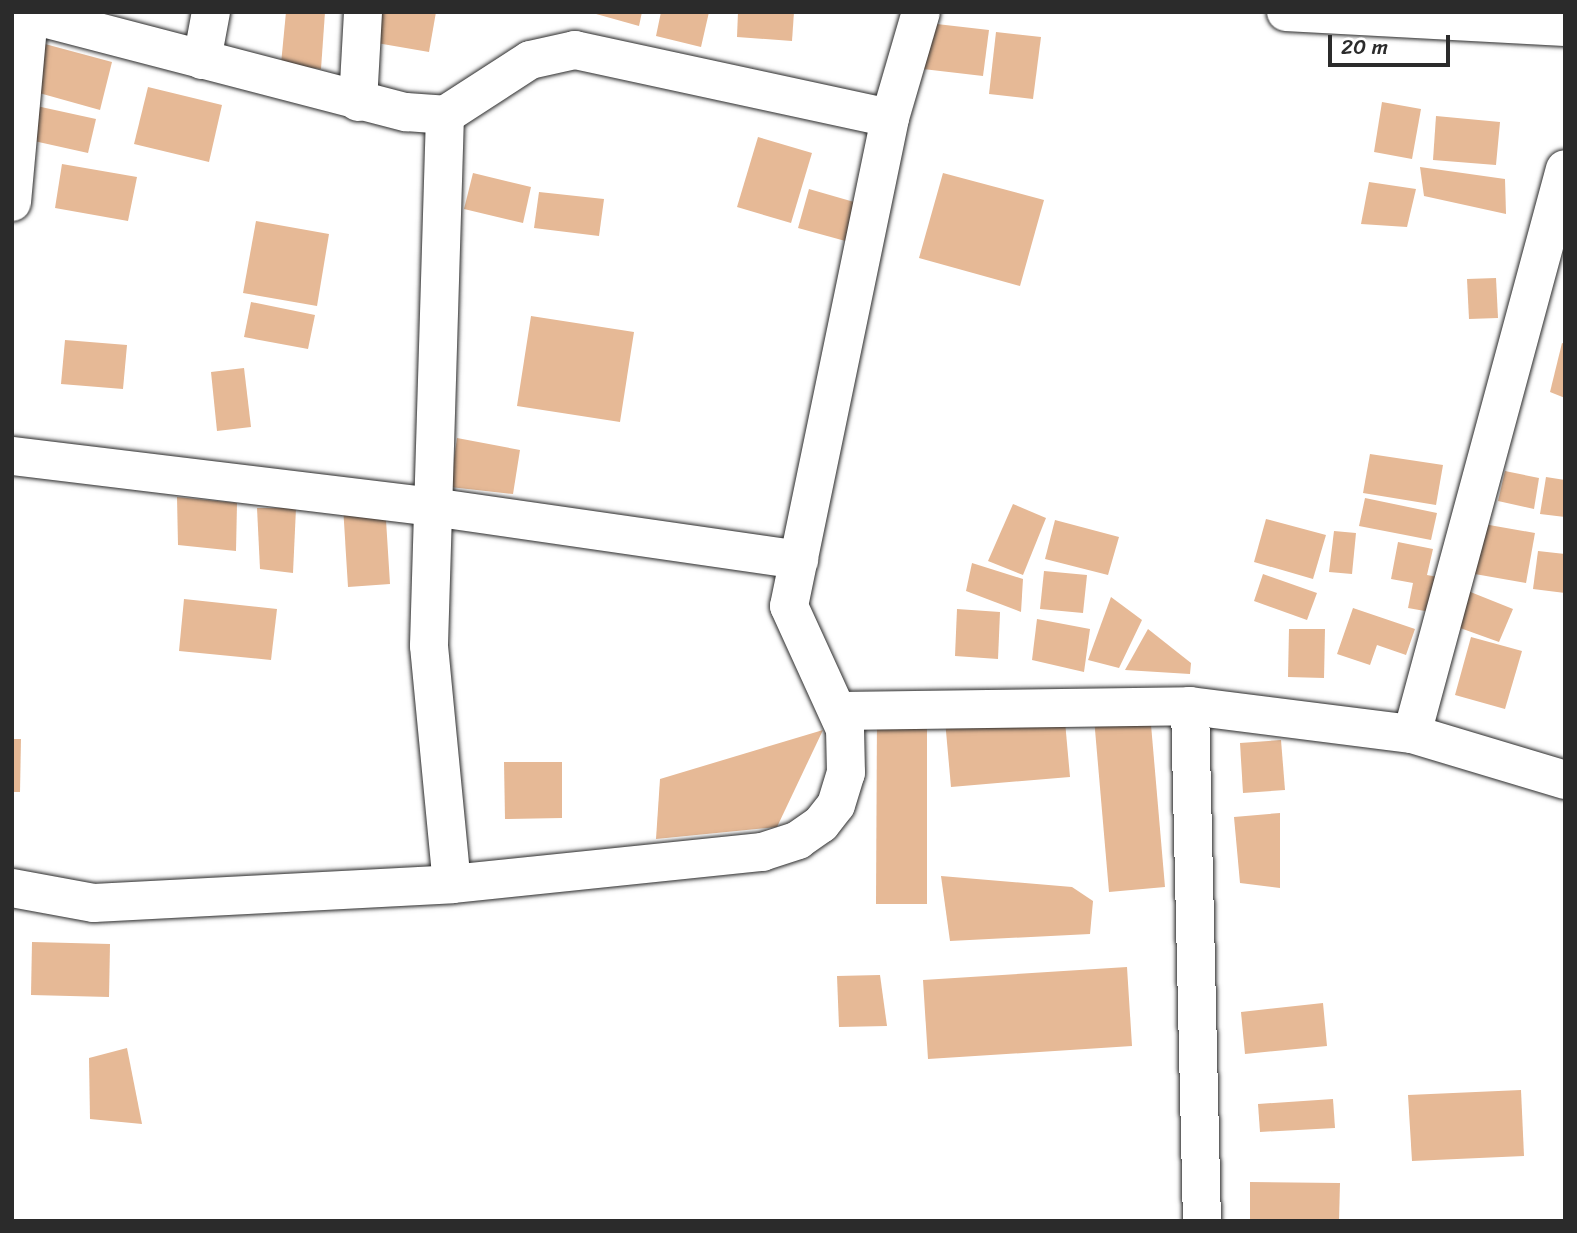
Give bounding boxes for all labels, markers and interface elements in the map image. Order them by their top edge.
scale bar [1332,21,1454,65]
text: 20 m [1341,28,1388,66]

